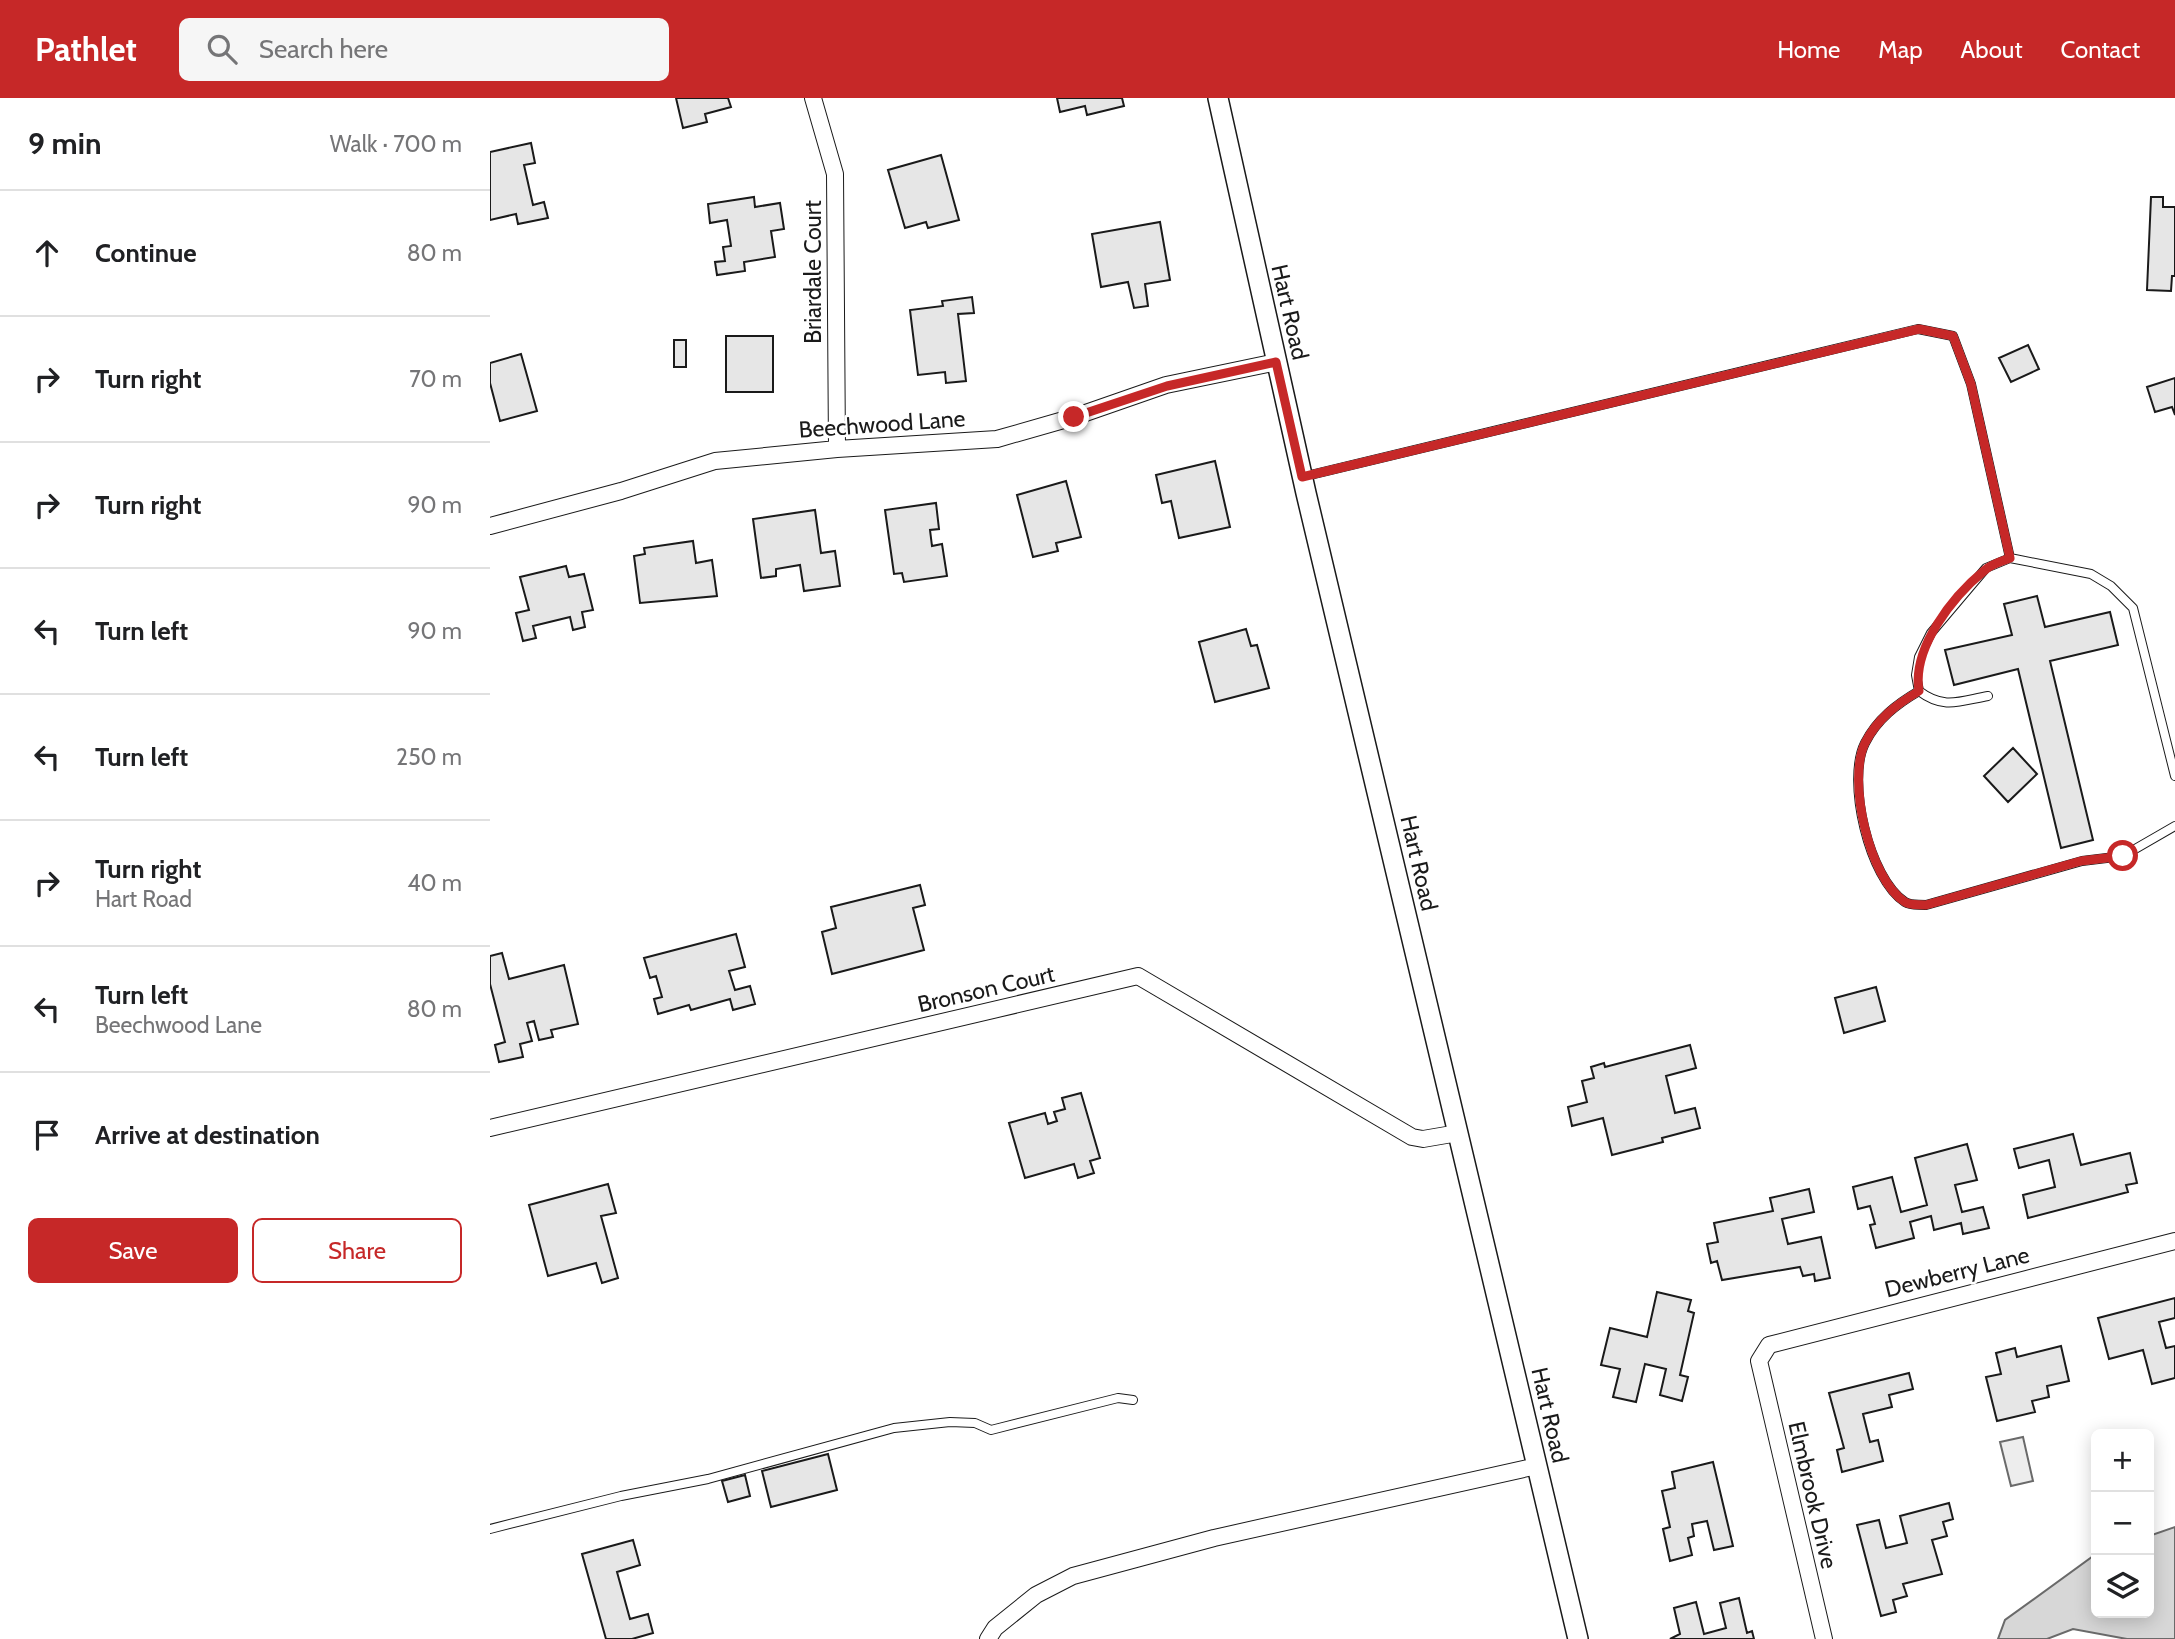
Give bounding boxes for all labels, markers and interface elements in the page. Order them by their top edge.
search box [179,18,669,81]
text: Pathlet [35,29,137,69]
icon: search [203,30,241,68]
text: Search here [259,33,388,65]
text: Home [1777,35,1840,64]
text: Map [1878,35,1923,64]
text: About [1961,35,2023,64]
text: Contact [2061,35,2140,64]
text: 9 min [28,125,101,162]
text: Walk · 700 m [330,130,462,158]
street label: Briardale Court [799,200,827,344]
icon: ahead [28,234,66,272]
text: Continue [95,237,197,269]
text: 80 m [407,239,462,267]
street label: Hart Road [1265,262,1315,362]
icon: right [28,360,66,398]
text: Turn right [95,363,201,395]
text: 70 m [409,365,462,393]
route end [1058,401,1089,432]
street label: Beechwood Lane [798,404,966,444]
icon: right [28,486,66,524]
text: Turn right [95,489,201,521]
text: 90 m [408,491,462,519]
icon: left [28,612,66,650]
text: Turn left [95,615,188,647]
text: 90 m [408,617,462,645]
icon: left [28,738,66,776]
text: Turn left [95,741,188,773]
text: 250 m [396,743,462,771]
street label: Hart Road [1394,813,1444,913]
route start [2107,840,2138,871]
text: Turn right [95,853,201,885]
icon: right [28,864,66,902]
text: 40 m [407,869,462,897]
text: Hart Road [95,885,192,913]
street label: Bronson Court [915,960,1058,1018]
text: Turn left [95,979,188,1011]
icon: left [28,990,66,1028]
text: 80 m [407,995,462,1023]
text: Beechwood Lane [95,1011,262,1039]
icon: arrive [28,1116,66,1154]
text: Arrive at destination [95,1119,320,1151]
button: Save [28,1218,238,1283]
button: Share [252,1218,462,1283]
street label: Dewberry Lane [1882,1240,2032,1303]
street label: Hart Road [1525,1365,1575,1465]
street label: Elmbrook Drive [1782,1419,1844,1572]
map controls [2091,1429,2154,1618]
button: + [2091,1429,2154,1492]
button: − [2091,1492,2154,1555]
button: layers [2091,1555,2154,1618]

